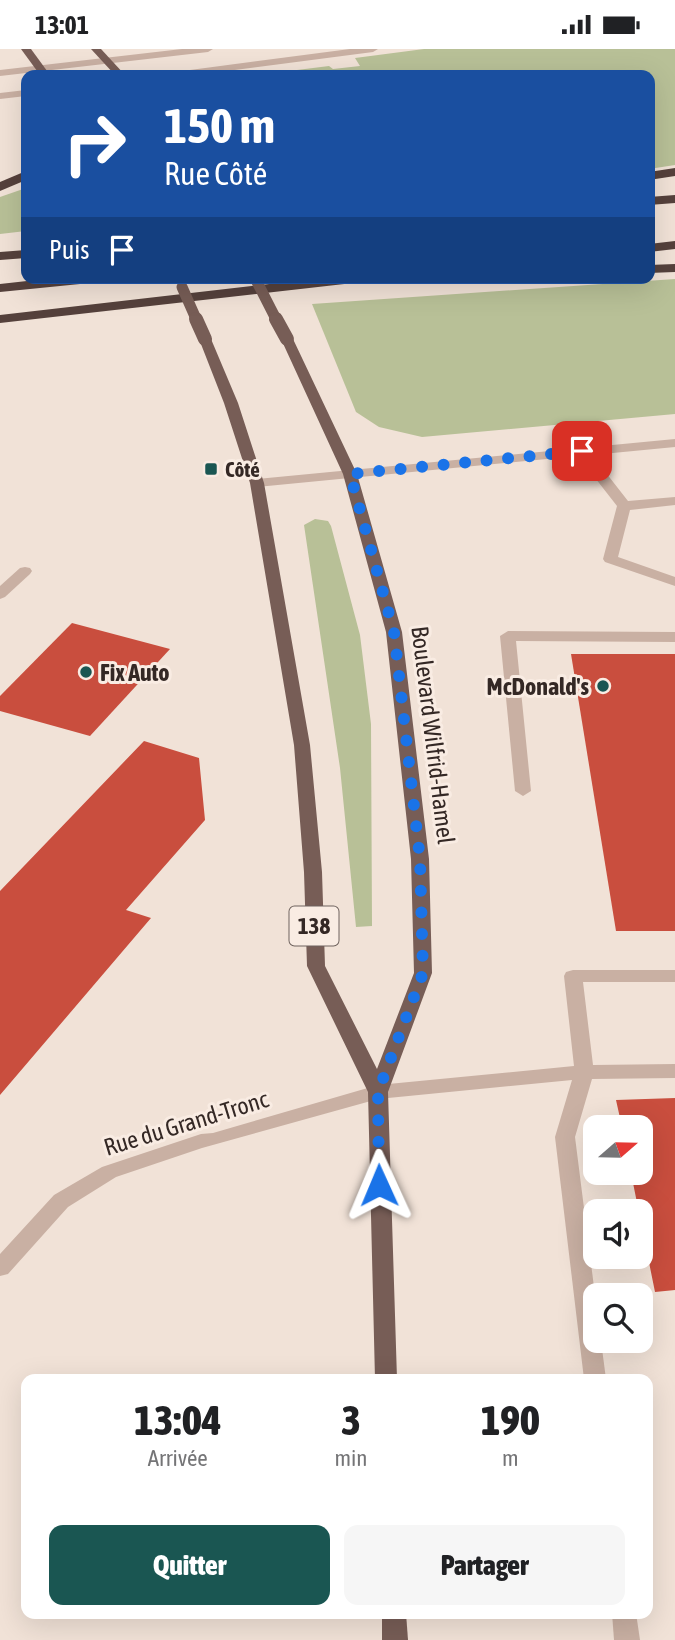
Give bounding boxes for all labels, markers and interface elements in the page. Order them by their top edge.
text: 13:01 [35,10,89,40]
text: 150 m [164,97,275,153]
icon: right [49,98,140,189]
text: Rue Côté [164,155,267,192]
icon: arrive [103,231,141,269]
text: Puis [49,235,89,265]
pin [552,421,612,481]
icon: arrive [563,432,601,470]
place label: Côté [225,457,260,481]
marker: Côté [203,461,219,477]
street label: Boulevard Wilfrid-Hamel [406,625,460,846]
place label: Fix Auto [100,659,169,686]
marker: Fix Auto [78,664,94,680]
place label: McDonald's [487,673,590,700]
marker: McDonald's [595,678,611,694]
road number: 138 [290,907,338,946]
street label: Rue du Grand-Tronc [101,1085,271,1161]
north arrow [583,1115,653,1185]
map controls [583,1115,653,1353]
position arrow [342,1148,416,1222]
button: sound [583,1199,653,1269]
button: search [583,1283,653,1353]
text: 13:04 [134,1396,221,1444]
text: 3 [341,1396,361,1444]
text: 190 [481,1396,540,1444]
text: Arrivée [148,1445,208,1471]
text: min [335,1445,368,1471]
text: m [502,1445,519,1471]
button: Quitter [49,1525,330,1605]
button: Partager [344,1525,625,1605]

